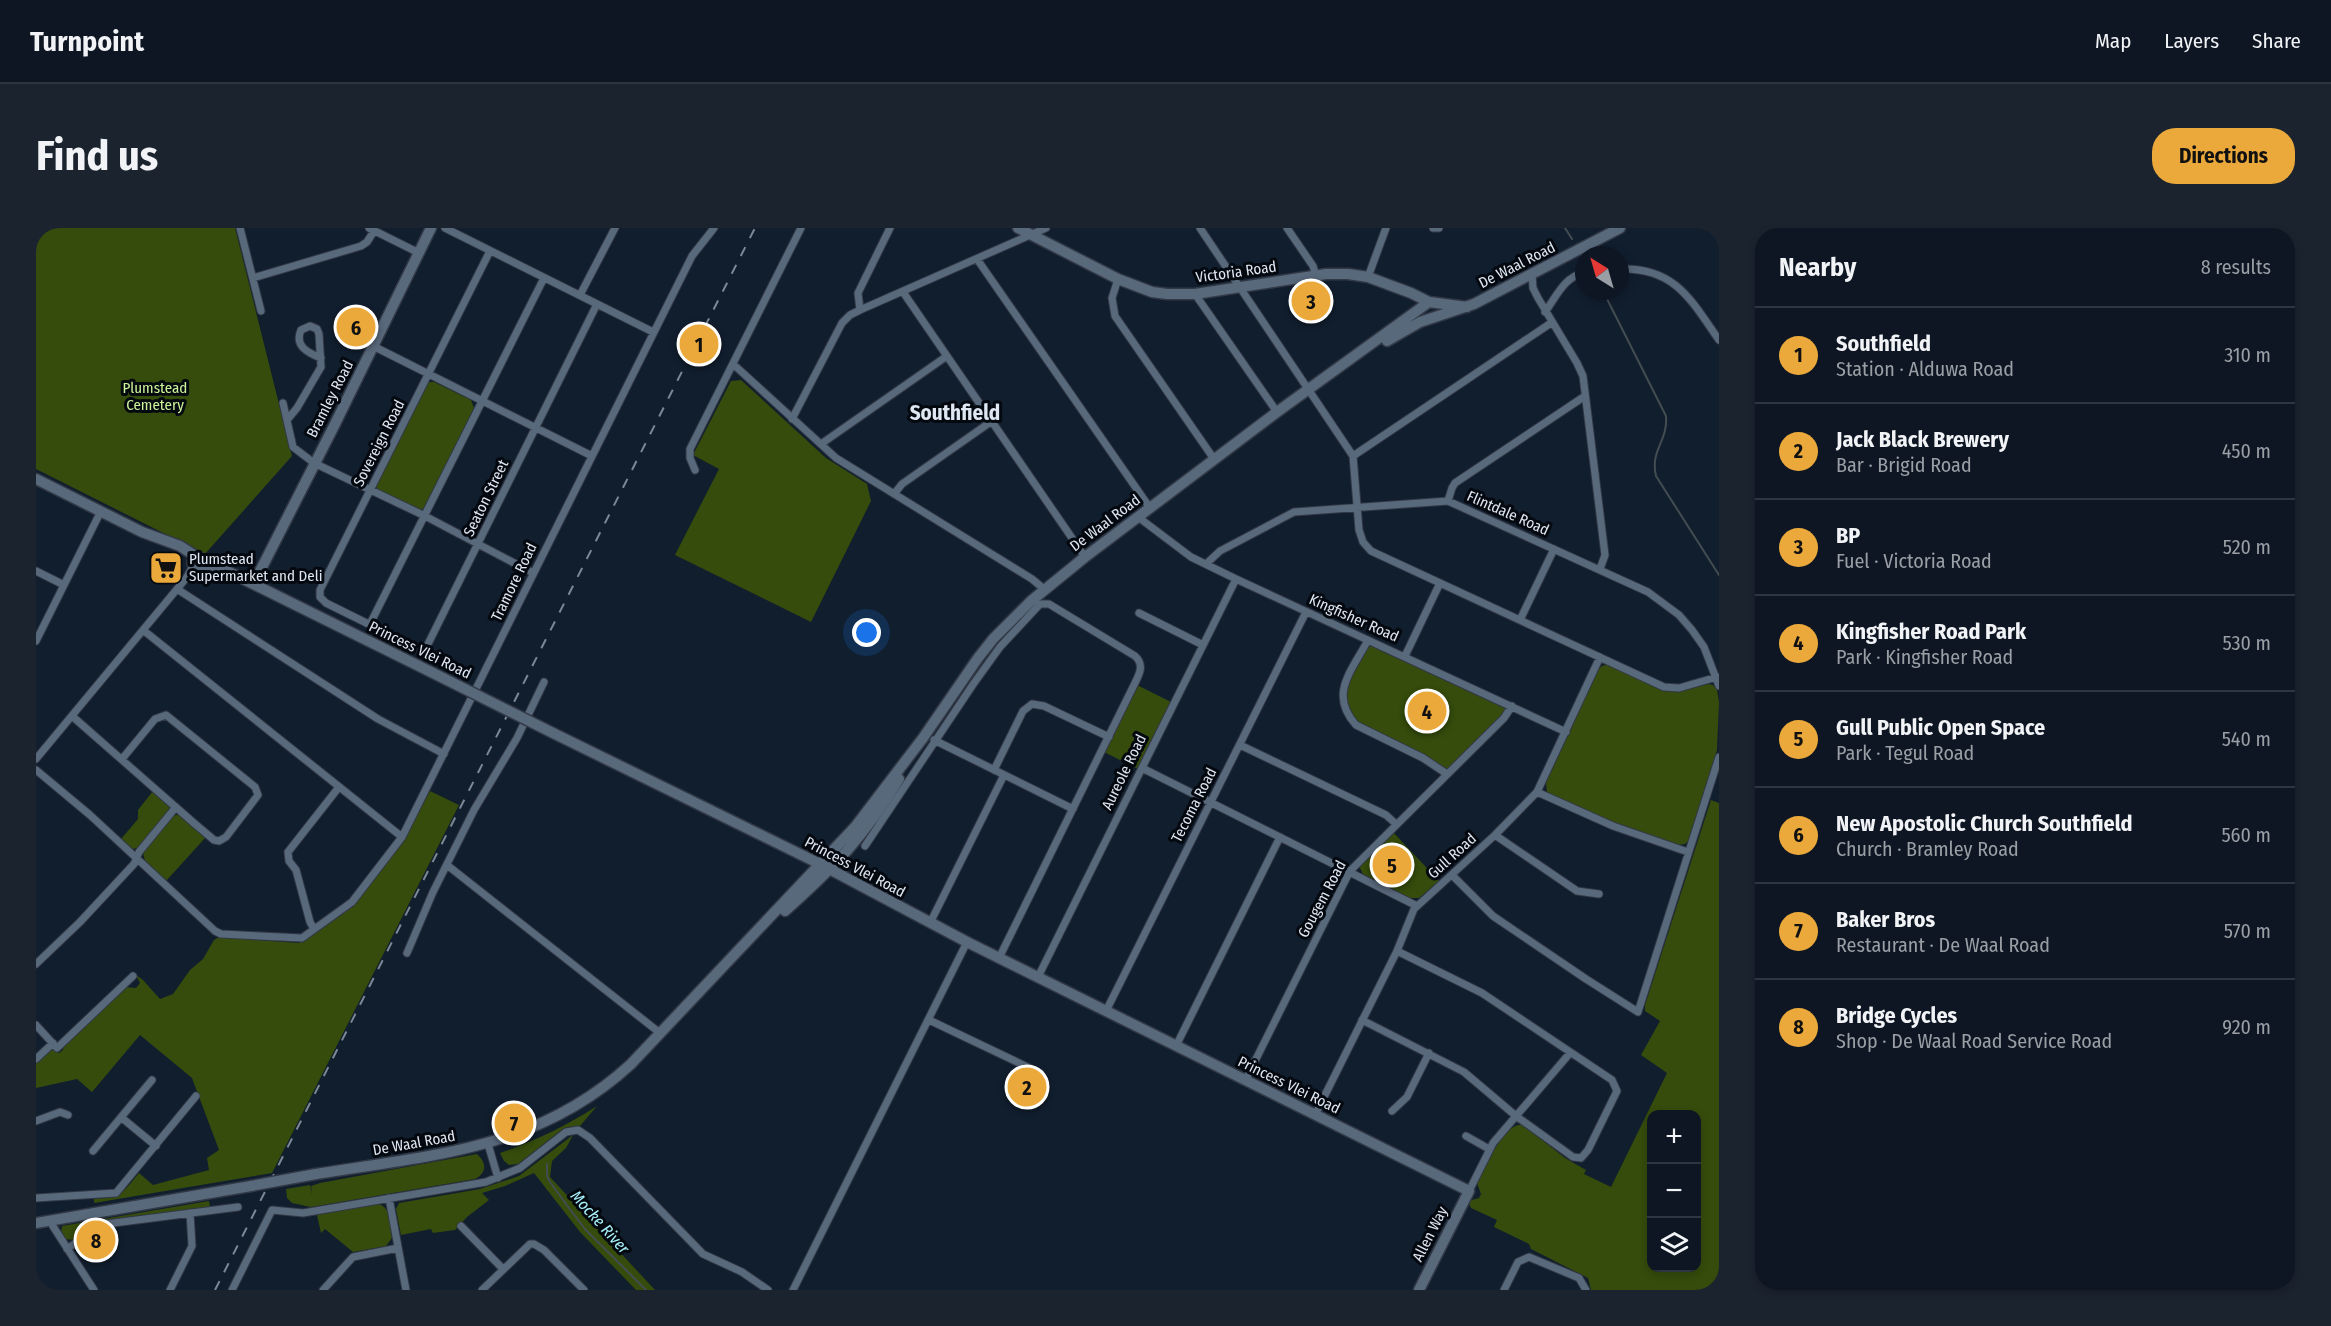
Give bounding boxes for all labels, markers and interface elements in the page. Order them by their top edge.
text: Turnpoint [30,25,144,58]
text: Map [2095,28,2131,54]
text: Layers [2164,28,2219,54]
text: Share [2252,28,2301,54]
button: Directions [2152,128,2295,184]
text: Find us [36,131,158,181]
street label: De Waal Road [1476,238,1558,292]
north arrow [1575,246,1629,300]
text: Nearby [1779,252,1856,283]
text: 8 results [2201,255,2271,279]
street label: Victoria Road [1194,257,1278,287]
pin: 3 [1292,278,1330,324]
pin: 6 [336,304,376,350]
pin: 1 [680,322,718,366]
text: Southfield [1836,330,1931,357]
text: 1 [1794,343,1803,367]
text: 310 m [2224,343,2271,367]
street label: Bramley Road [303,357,357,441]
text: Station · Alduwa Road [1836,357,2014,381]
park label: Plumstead Cemetery [123,379,187,414]
street label: Sovereign Road [349,397,409,489]
district label: Southfield [910,400,1000,426]
text: Jack Black Brewery [1836,426,2009,453]
text: 2 [1794,439,1803,463]
text: 450 m [2222,439,2271,463]
text: Bar · Brigid Road [1836,453,1972,477]
street label: Seaton Street [460,457,512,539]
street label: Flintdale Road [1464,487,1552,539]
street label: De Waal Road [1066,491,1144,555]
text: BP [1836,522,1860,549]
text: 3 [1794,535,1803,559]
text: 520 m [2223,535,2271,559]
street label: Tramore Road [487,540,541,624]
text: Fuel · Victoria Road [1836,549,1992,573]
supermarket icon: Plumstead Supermarket and Deli [148,550,184,586]
place label: Plumstead Supermarket and Deli [189,550,322,585]
street label: Kingfisher Road [1306,590,1402,646]
street label: Princess Vlei Road [366,617,474,683]
your location [852,618,881,647]
text: Kingfisher Road Park [1836,618,2026,645]
text: 4 [1793,631,1804,655]
text: 530 m [2222,631,2271,655]
text: Park · Kingfisher Road [1836,645,2013,669]
pin: 4 [1408,688,1446,734]
text: Gull Public Open Space [1836,714,2045,741]
text: 5 [1794,727,1803,751]
text: 540 m [2222,727,2271,751]
street label: Aureole Road [1098,731,1150,813]
text: Park · Tegul Road [1836,741,1974,765]
street label: Tecoma Road [1168,765,1220,845]
text: New Apostolic Church Southfield [1836,810,2133,837]
text: 6 [1793,823,1804,847]
text: 560 m [2221,823,2271,847]
street label: Gull Road [1424,830,1480,882]
street label: Princess Vlei Road [802,833,908,901]
text: Church · Bramley Road [1836,837,2019,861]
pin: 5 [1372,842,1412,888]
street label: Gougem Road [1294,857,1350,941]
text: Baker Bros [1836,906,1935,933]
text: 7 [1794,919,1803,943]
text: 570 m [2224,919,2271,943]
text: Restaurant · De Waal Road [1836,933,2050,957]
text: Bridge Cycles [1836,1002,1957,1029]
text: 8 [1793,1015,1804,1039]
text: 920 m [2222,1015,2271,1039]
text: Shop · De Waal Road Service Road [1836,1029,2112,1053]
street label: Princess Vlei Road [1235,1052,1343,1118]
pin: 2 [1008,1064,1046,1110]
pin: 7 [494,1100,534,1146]
map controls [1647,1110,1701,1272]
button: + [1647,1110,1701,1164]
street label: De Waal Road [371,1127,457,1159]
button: − [1647,1164,1701,1218]
water label: Mocke River [567,1186,634,1258]
street label: Allen Way [1409,1203,1452,1264]
pin: 8 [76,1218,116,1262]
button: layers [1647,1218,1701,1272]

